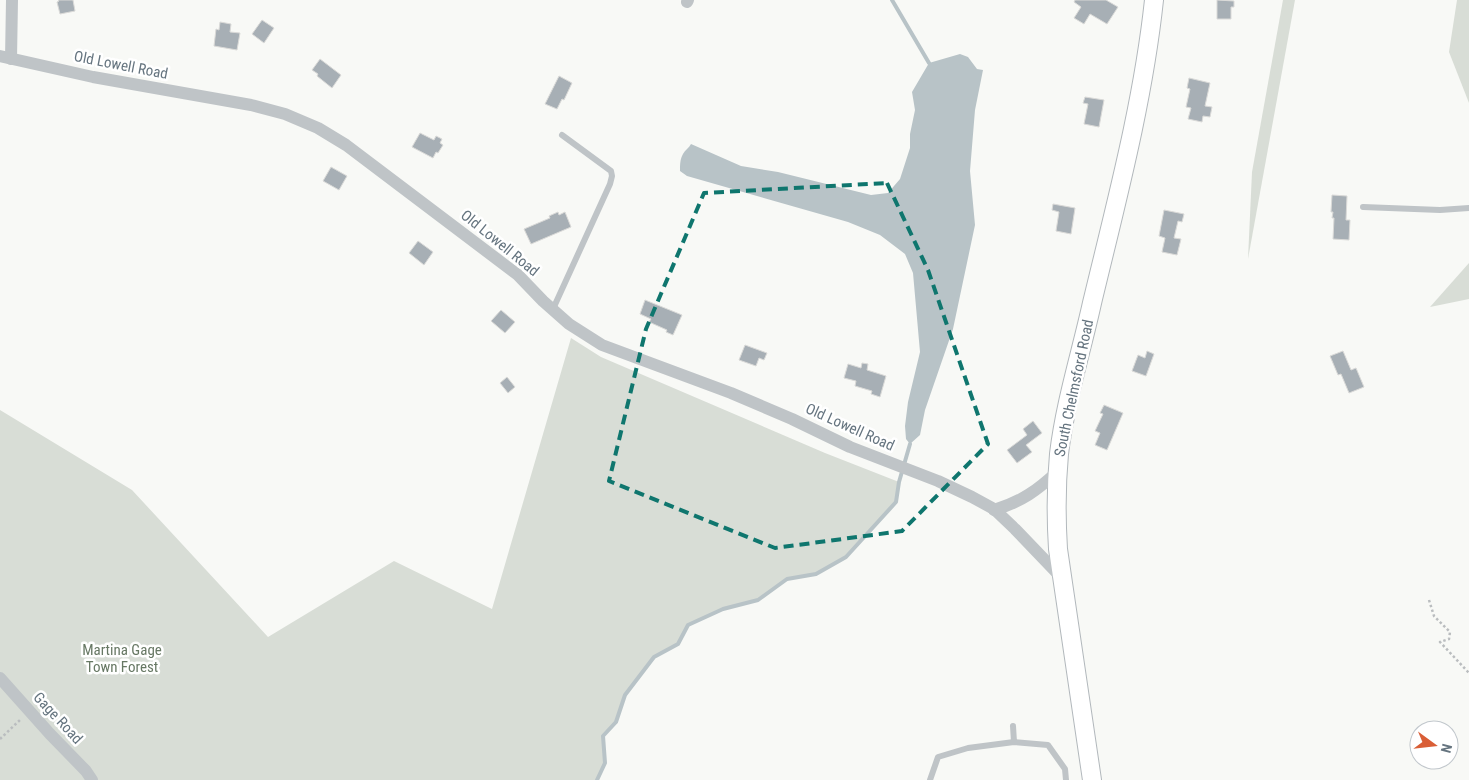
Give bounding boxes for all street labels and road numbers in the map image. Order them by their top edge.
street label: Old Lowell Road [73,47,169,83]
street label: Old Lowell Road [457,206,543,280]
street label: South Chelmsford Road [1051,318,1097,458]
street label: Old Lowell Road [803,399,897,455]
street label: Gage Road [30,688,86,748]

